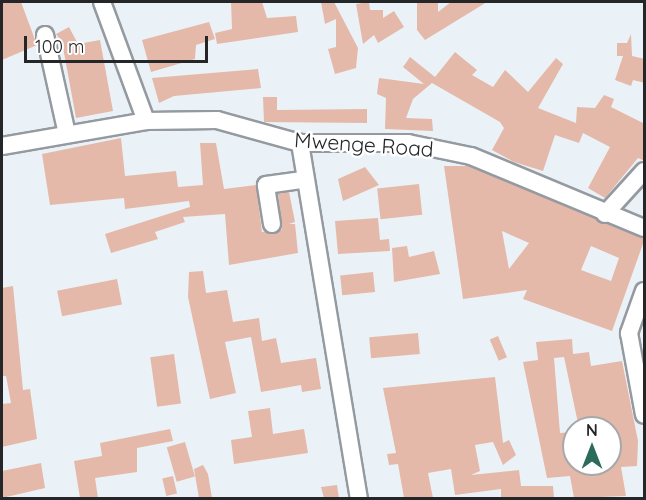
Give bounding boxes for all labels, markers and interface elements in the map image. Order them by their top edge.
scale bar [27,24,212,62]
text: 100 m [35,35,84,58]
street label: Mwenge Road [294,127,434,161]
north arrow [562,416,622,476]
text: N [586,420,598,440]

